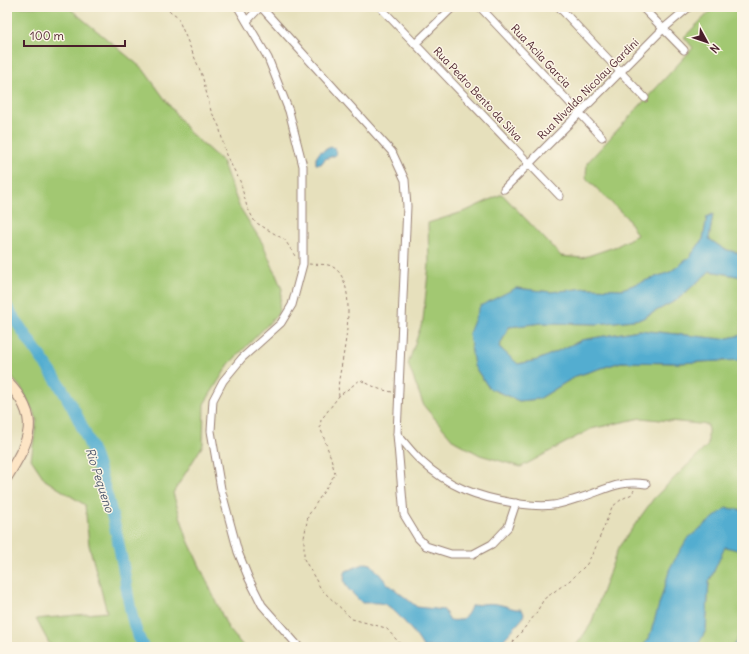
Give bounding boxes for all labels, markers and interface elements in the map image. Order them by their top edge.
street label: Rua Acila Garcia [508,21,574,91]
scale bar [24,22,125,48]
north arrow [687,22,727,62]
text: 100 m [30,28,64,43]
street label: Rua Nivaldo Nicolau Gardini [535,36,641,142]
text: N [707,41,722,56]
street label: Rua Pedro Bento da Silva [431,44,525,144]
water label: Rio Pequeno [83,446,118,515]

